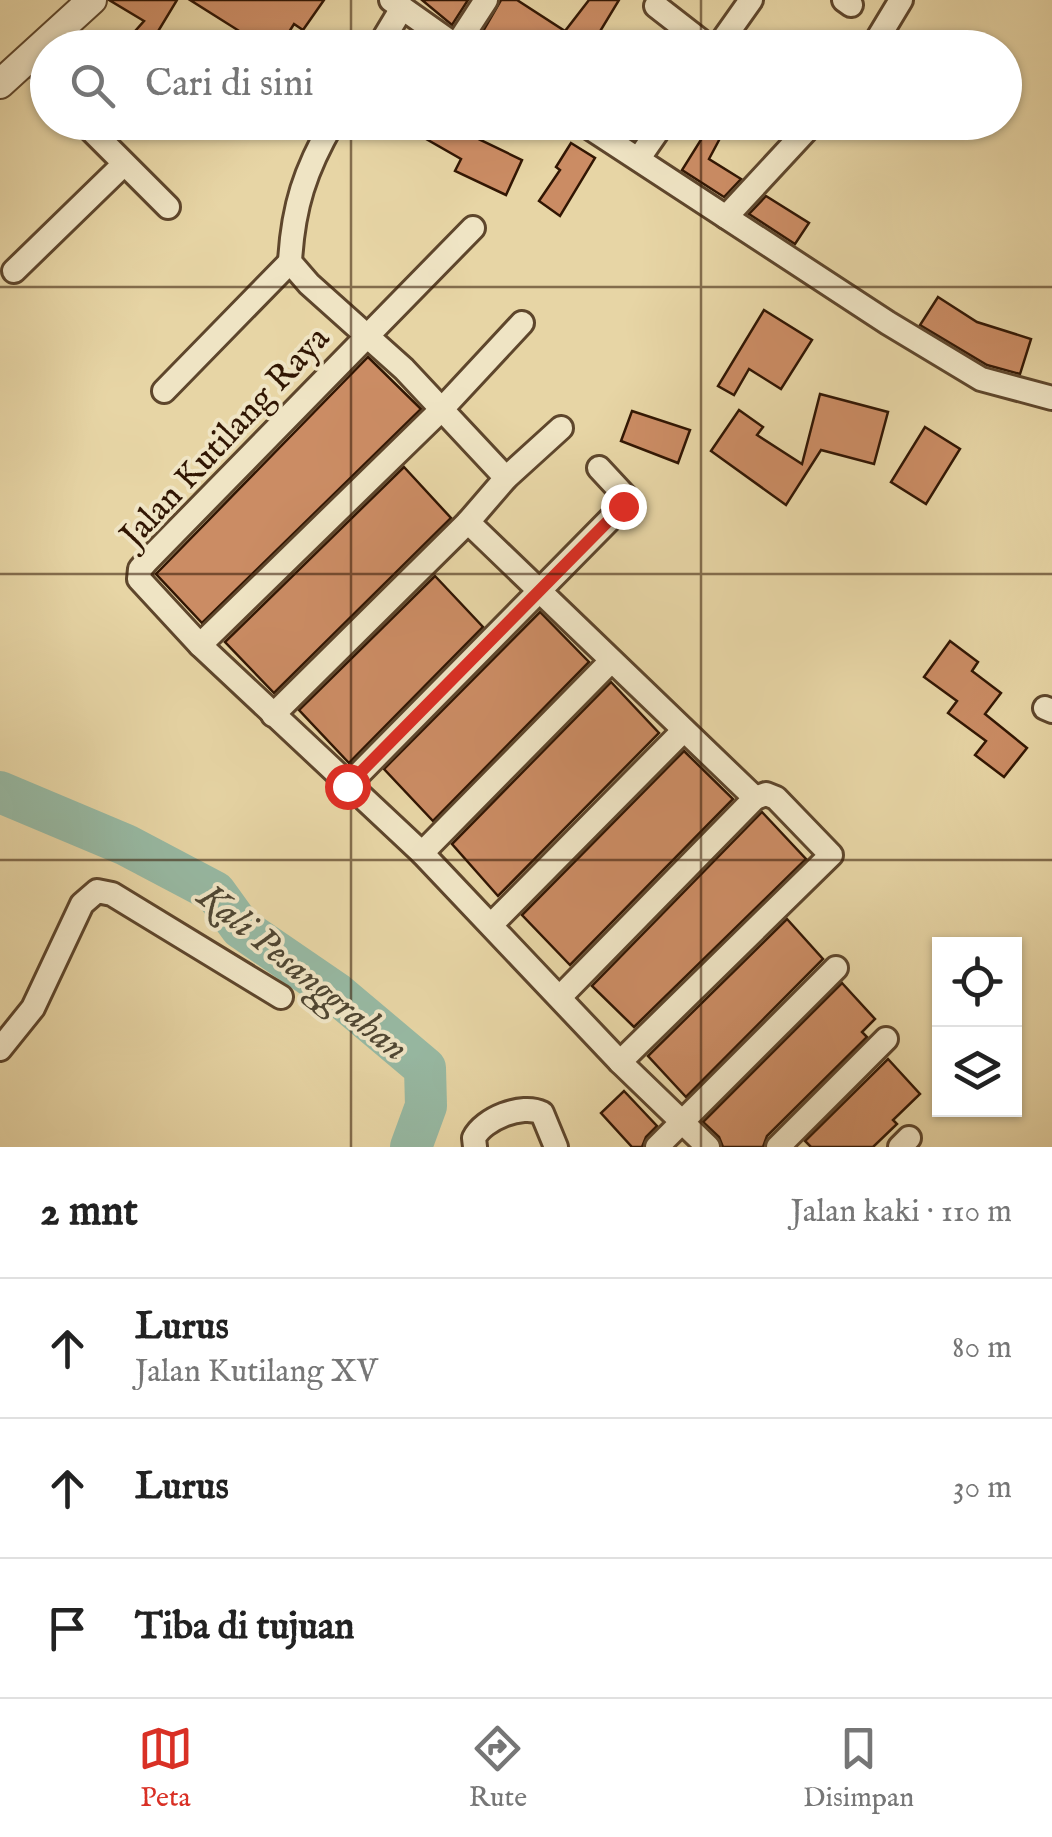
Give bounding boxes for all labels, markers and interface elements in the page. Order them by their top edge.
search box [30,30,1022,140]
icon: search [65,58,120,113]
text: Cari di sini [145,61,314,109]
street label: Jalan Kutilang Raya [109,317,341,561]
route end [601,484,647,530]
route start [325,764,371,810]
water label: Kali Pesanggrahan [185,872,417,1073]
map controls [932,937,1022,1117]
button: locate [932,937,1022,1027]
button: layers [932,1027,1022,1117]
text: 2 mnt [40,1186,138,1239]
text: Jalan kaki · 110 m [791,1192,1012,1233]
text: Lurus [135,1304,229,1352]
icon: ahead [40,1321,95,1376]
text: 80 m [952,1328,1012,1369]
text: Jalan Kutilang XV [135,1352,378,1393]
icon: ahead [40,1461,95,1516]
text: Lurus [135,1464,229,1512]
text: 30 m [953,1468,1012,1509]
icon: arrive [40,1601,95,1656]
text: Tiba di tujuan [135,1604,355,1652]
tab: Peta [138,1721,193,1816]
tab: Rute [469,1721,527,1816]
tab: Disimpan [803,1721,914,1816]

